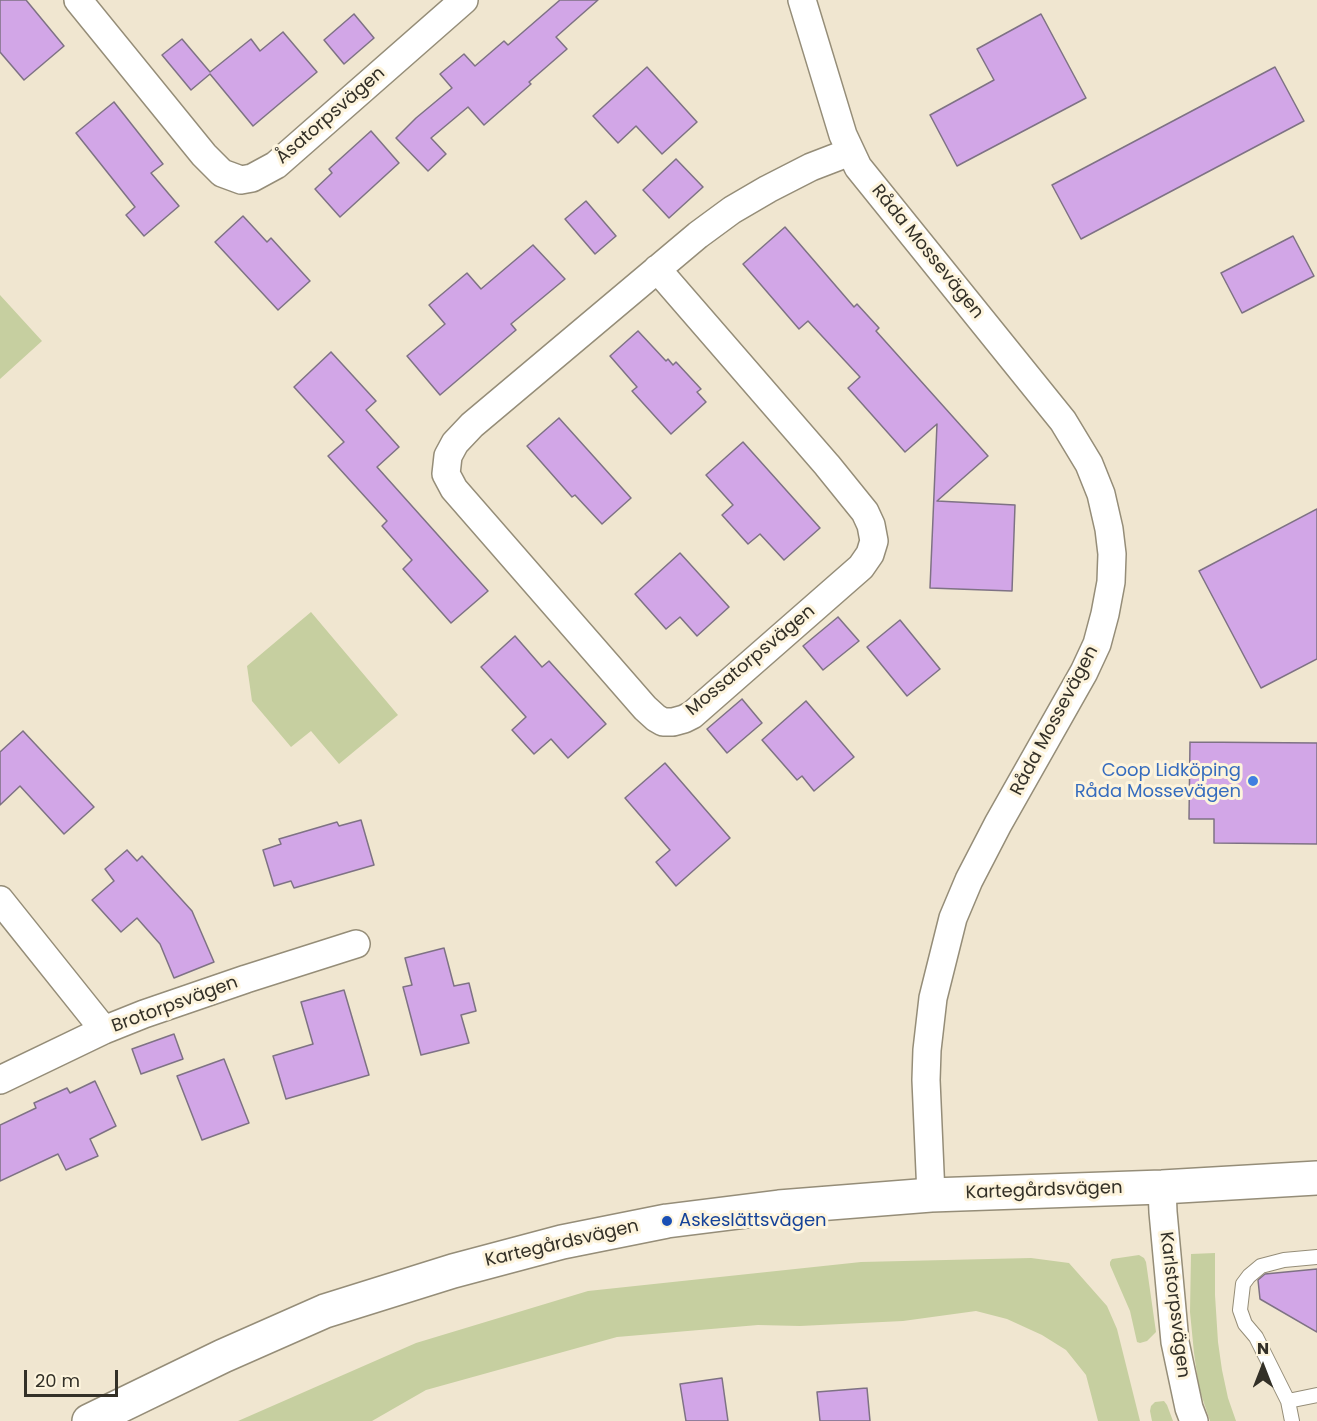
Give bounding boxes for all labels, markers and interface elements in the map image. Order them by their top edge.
street label: Åsatorpsvägen [272,63,390,169]
street label: Råda Mossevägen [866,181,988,323]
street label: Mossatorpsvägen [682,601,820,721]
street label: Råda Mossevägen [1006,642,1104,800]
place label: Coop Lidköping Råda Mossevägen [1075,760,1241,802]
marker: Coop Lidköping Råda Mossevägen [1246,774,1260,788]
street label: Brotorpsvägen [109,972,241,1038]
street label: Kartegårdsvägen [965,1177,1123,1205]
place label: Askeslättsvägen [679,1210,827,1232]
marker: Askeslättsvägen [660,1214,674,1228]
street label: Kartegårdsvägen [483,1216,641,1272]
street label: Karlstorpsvägen [1154,1231,1194,1379]
north arrow [1233,1337,1293,1397]
text: N [1257,1337,1269,1360]
scale bar [27,1358,122,1396]
text: 20 m [35,1368,80,1393]

